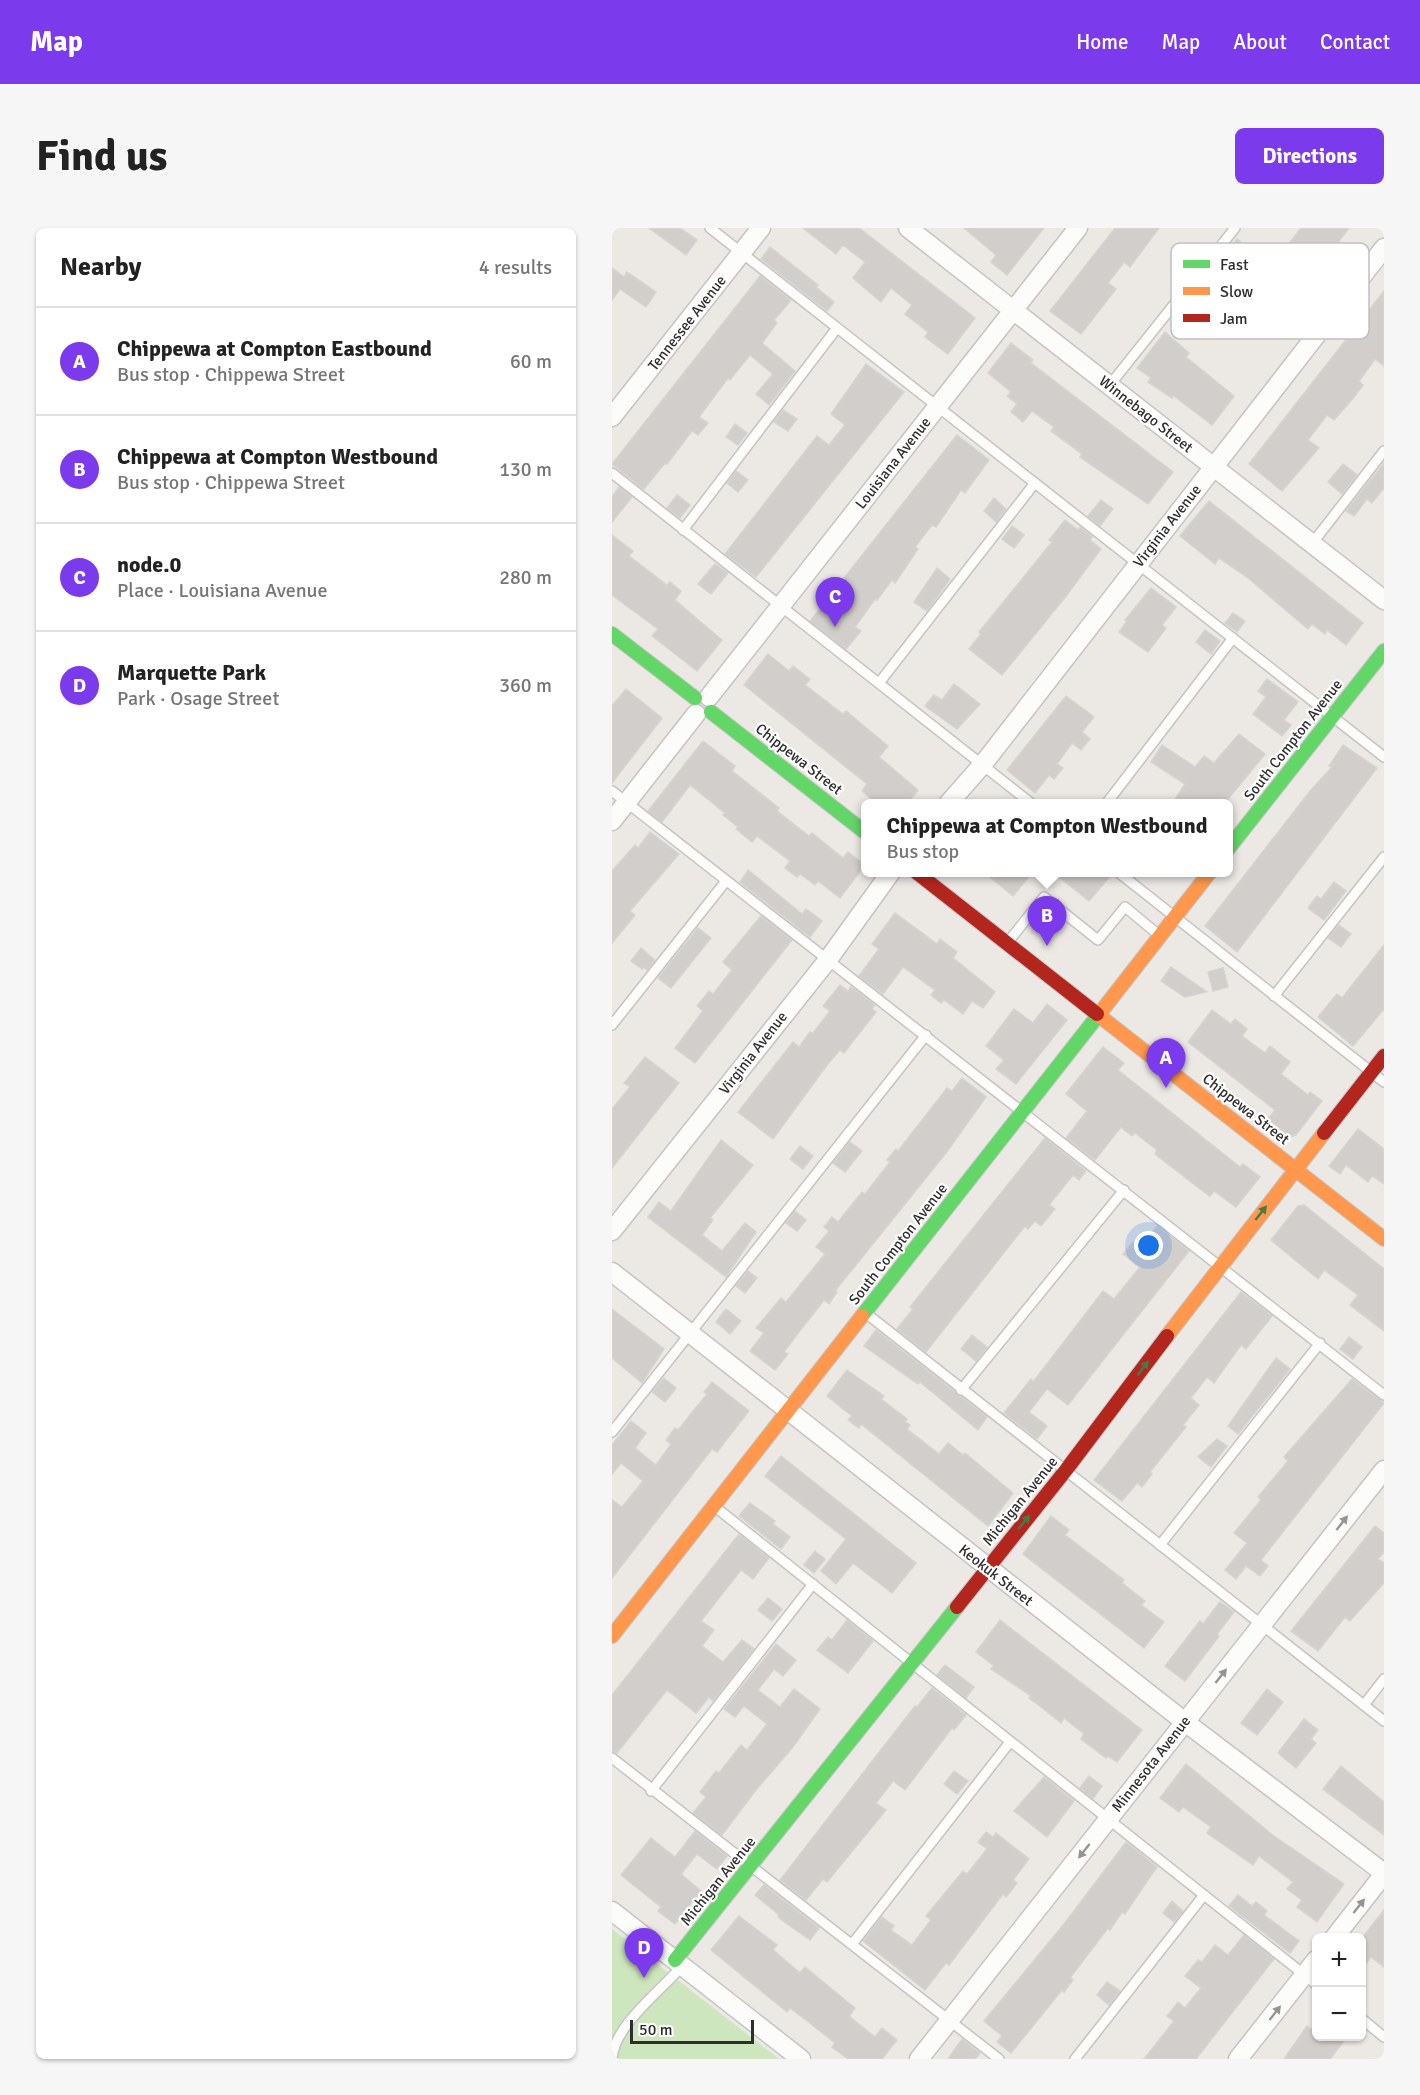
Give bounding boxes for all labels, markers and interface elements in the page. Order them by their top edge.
text: Map [30,25,83,59]
text: Home [1076,29,1129,55]
text: Map [1162,29,1200,55]
text: About [1233,29,1287,55]
text: Contact [1320,29,1390,55]
button: Directions [1235,128,1384,184]
text: Find us [36,131,167,182]
legend [1171,243,1369,339]
text: Nearby [60,251,141,283]
text: 4 results [479,255,552,280]
text: Fast [1220,255,1249,275]
street label: Tennessee Avenue [644,272,730,374]
text: Slow [1220,282,1254,302]
text: Jam [1220,309,1248,329]
text: Chippewa at Compton Eastbound [117,335,432,362]
text: A [73,349,86,374]
text: 60 m [510,349,552,374]
text: Bus stop · Chippewa Street [117,362,345,387]
street label: Winnebago Street [1095,372,1197,456]
street label: Louisiana Avenue [852,413,934,513]
text: Chippewa at Compton Westbound [117,443,438,470]
text: B [73,457,86,482]
text: 130 m [499,457,552,482]
text: Bus stop · Chippewa Street [117,470,345,495]
street label: Virginia Avenue [1129,481,1205,571]
text: node.0 [117,551,181,578]
text: C [73,565,86,590]
text: 280 m [499,565,552,590]
text: Place · Louisiana Avenue [117,578,328,603]
pin: C [816,578,854,627]
text: Marquette Park [117,659,266,686]
text: D [73,673,86,698]
text: 360 m [499,673,552,698]
street label: South Compton Avenue [1240,676,1346,804]
text: Park · Osage Street [117,686,279,711]
street label: Chippewa Street [752,720,846,798]
popup [861,799,1233,877]
text: Chippewa at Compton Westbound [886,812,1208,839]
text: Bus stop [886,839,959,864]
pin: B [1028,896,1066,946]
street label: Virginia Avenue [715,1008,791,1098]
pin: A [1146,1038,1186,1088]
street label: Chippewa Street [1199,1070,1293,1148]
street label: South Compton Avenue [845,1180,951,1308]
one-way arrow [1254,1205,1266,1220]
your location [1134,1231,1163,1260]
one-way arrow [1136,1360,1148,1375]
street label: Michigan Avenue [979,1453,1061,1549]
one-way arrow [1017,1515,1029,1530]
one-way arrow [1335,1516,1347,1531]
street label: Keokuk Street [955,1540,1037,1610]
one-way arrow [1214,1668,1227,1684]
street label: Minnesota Avenue [1108,1712,1194,1816]
street label: Michigan Avenue [677,1833,759,1929]
one-way arrow [1077,1843,1090,1859]
one-way arrow [1353,1898,1366,1914]
pin: D [624,1928,663,1978]
map controls [1312,1933,1366,2041]
button: + [1312,1933,1366,1987]
button: − [1312,1987,1366,2041]
one-way arrow [1268,2005,1281,2021]
scale bar [630,2017,754,2044]
text: 50 m [639,2020,673,2040]

